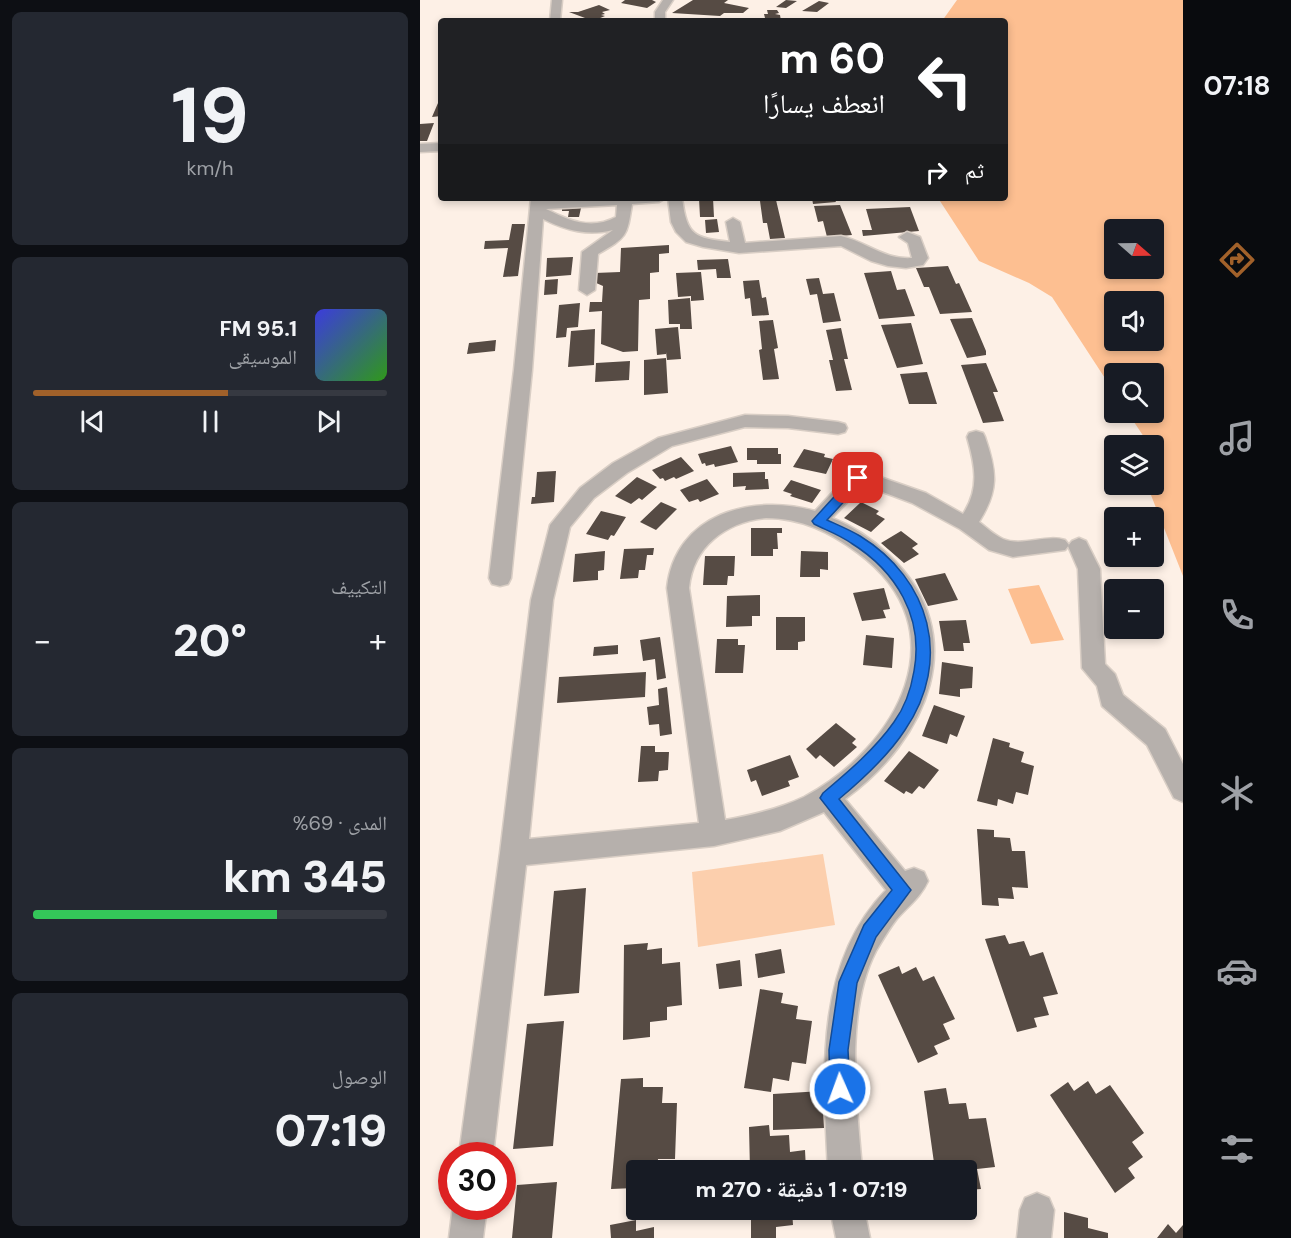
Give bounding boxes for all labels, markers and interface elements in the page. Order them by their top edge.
text: 60 m [779,31,885,86]
icon: left [906,42,984,120]
text: 19 [171,65,249,166]
text: 07:18 [1203,68,1271,103]
text: انعطف يسارًا [763,86,885,121]
text: km/h [186,155,234,181]
icon: right [920,156,953,189]
text: ثم [965,156,984,185]
north arrow [1104,219,1164,279]
map controls [1104,219,1164,639]
icon: directions [1216,239,1258,281]
button: sound [1104,291,1164,351]
text: 95.1 FM [220,314,297,343]
text: الموسيقى [229,344,297,370]
button: search [1104,363,1164,423]
icon: previous [76,405,109,438]
icon: pause [194,405,227,438]
icon: next [312,405,345,438]
icon: music [1216,417,1258,459]
button: layers [1104,435,1164,495]
pin [832,452,883,503]
icon: arrive [841,461,874,494]
button: + [1104,507,1164,567]
text: التكييف [331,574,387,600]
button: − [1104,579,1164,639]
icon: phone [1216,594,1258,636]
text: 20° [173,611,247,670]
text: − [33,619,51,662]
text: + [369,619,387,662]
icon: climate [1216,772,1258,814]
text: المدى · 69% [293,810,387,836]
text: 345 km [223,847,387,906]
icon: car [1216,950,1258,992]
position arrow [808,1057,872,1121]
text: الوصول [332,1064,387,1090]
text: 07:19 [274,1101,387,1160]
icon: filters [1216,1128,1258,1170]
speed limit sign: 30 [438,1142,516,1220]
text: 07:19 · 1 دقيقة · 270 m [695,1175,908,1204]

